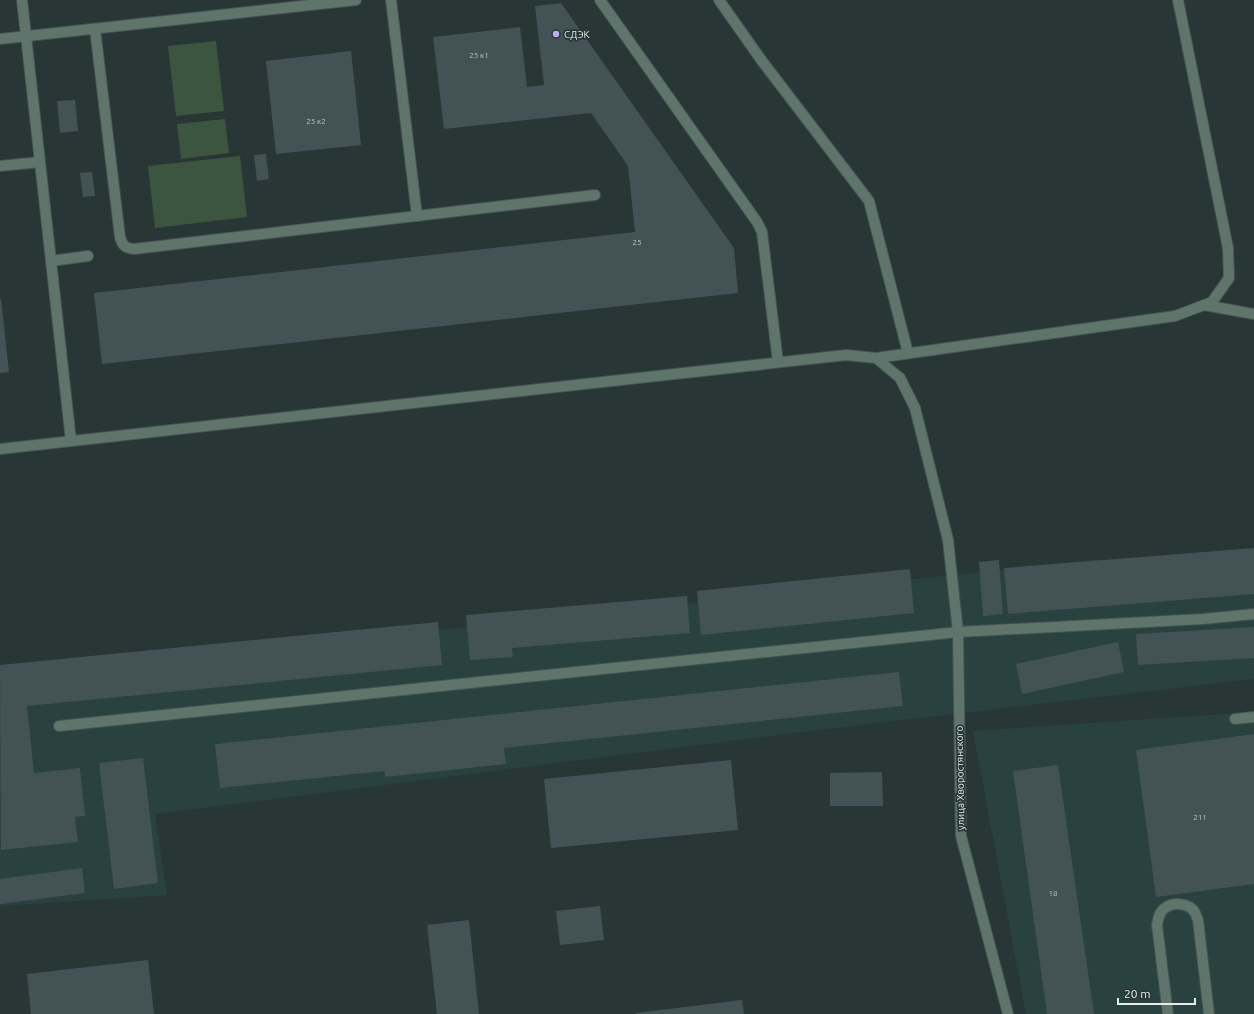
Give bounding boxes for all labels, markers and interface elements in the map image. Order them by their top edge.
marker: СДЭК [551,29,561,39]
place label: СДЭК [564,29,590,40]
house number: 25 к1 [469,51,489,60]
house number: 25 к2 [306,117,326,126]
house number: 25 [632,238,642,247]
street label: улица Хворостянского [954,725,966,830]
house number: 211 [1193,813,1207,822]
house number: 18 [1048,889,1058,898]
scale bar [1118,980,1195,1006]
text: 20 m [1124,987,1151,1000]

